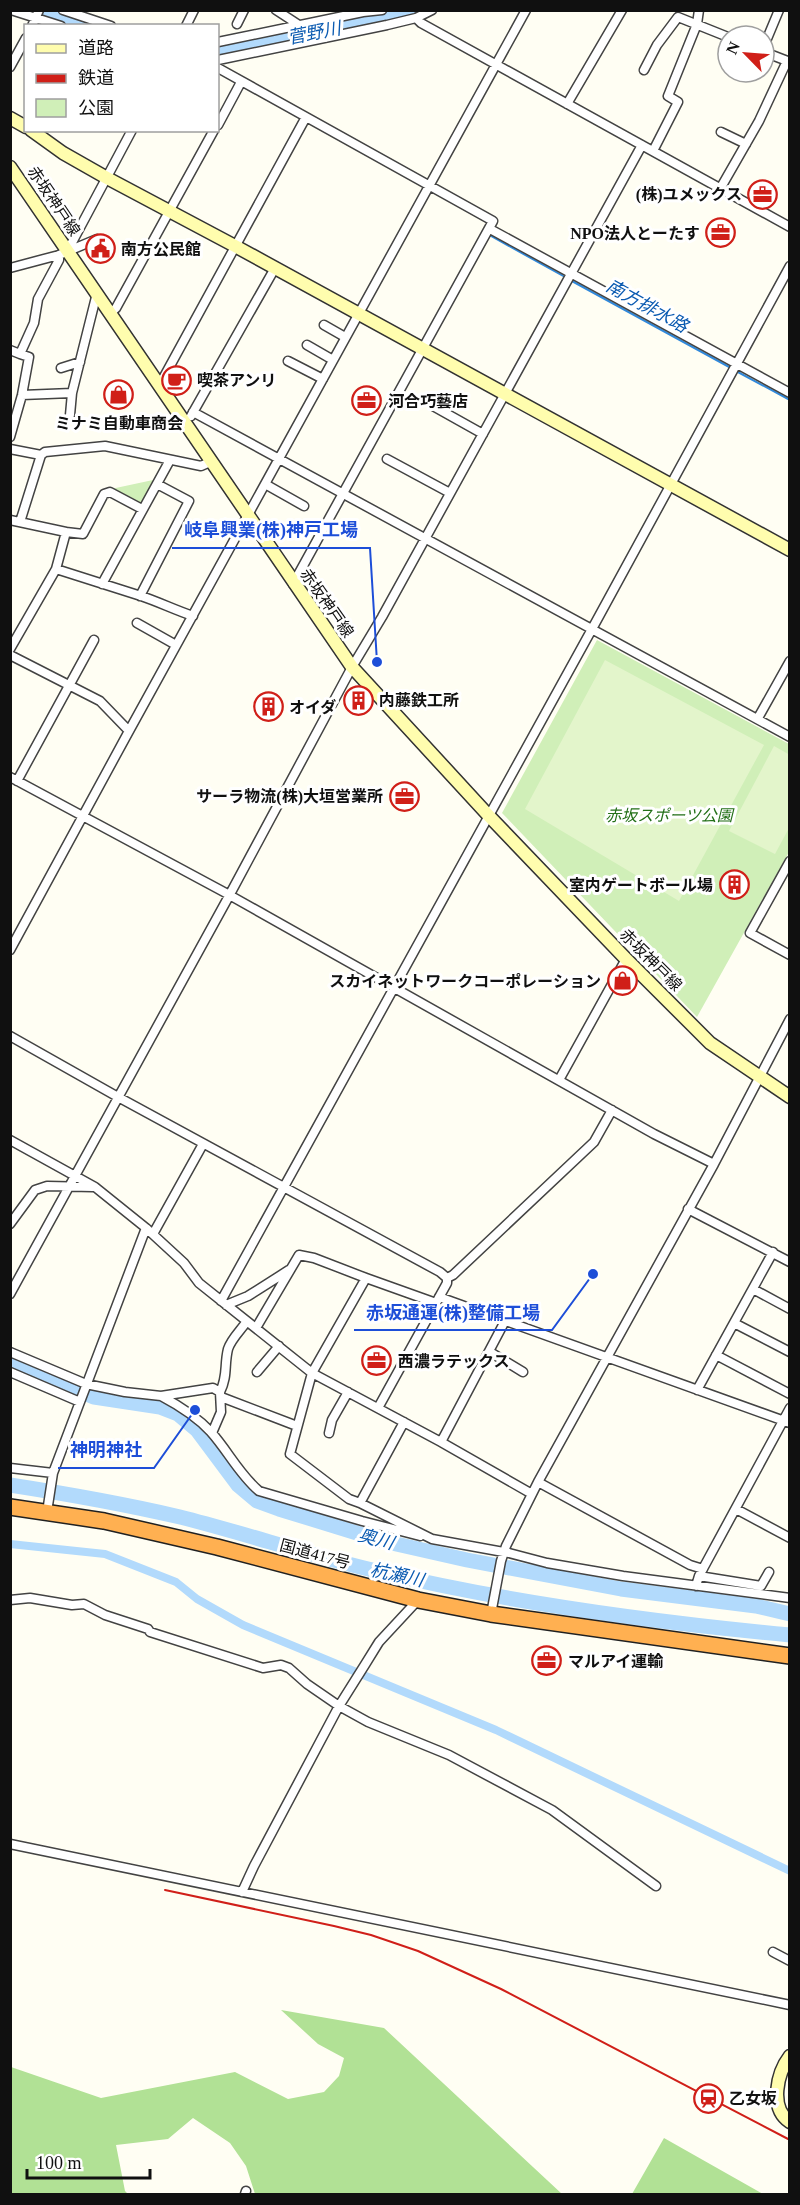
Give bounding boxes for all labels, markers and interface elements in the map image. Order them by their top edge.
water label: 菅野川 [286,18,344,48]
legend [24,24,219,132]
north arrow [716,24,776,84]
text: 道路 [78,38,114,58]
text: N [723,39,743,57]
text: 鉄道 [78,68,114,88]
text: 公園 [78,98,114,118]
street label: 赤坂神戸線 [25,163,83,239]
office icon: (株)ユメックス [747,178,779,210]
place label: (株)ユメックス [636,186,742,204]
office icon: NPO法人とーたす [705,217,737,249]
place label: NPO法人とーたす [570,225,700,242]
public building icon: 南方公民館 [84,233,116,265]
place label: 南方公民館 [121,241,201,258]
water label: 南方排水路 [603,275,693,338]
cafe icon: 喫茶アンリ [160,364,192,396]
place label: 喫茶アンリ [197,372,276,389]
shop icon: ミナミ自動車商会 [103,379,135,411]
office icon: 河合巧藝店 [351,385,383,417]
place label: 河合巧藝店 [388,393,468,410]
place label: ミナミ自動車商会 [55,415,183,432]
callout: 岐阜興業(株)神戸工場 [172,512,370,548]
text: 岐阜興業(株)神戸工場 [184,520,358,541]
street label: 赤坂神戸線 [297,565,357,641]
building icon: 内藤鉄工所 [342,684,374,716]
building icon: オイダ [252,691,284,723]
place label: 内藤鉄工所 [379,691,459,709]
place label: オイダ [289,699,336,716]
office icon: サーラ物流(株)大垣営業所 [388,780,420,812]
place label: サーラ物流(株)大垣営業所 [196,788,383,806]
park label: 赤坂スポーツ公園 [605,807,735,824]
building icon: 室内ゲートボール場 [718,869,750,901]
place label: 室内ゲートボール場 [569,877,713,894]
street label: 赤坂神戸線 [617,926,685,994]
shop icon: スカイネットワークコーポレーション [606,965,638,997]
place label: スカイネットワークコーポレーション [329,973,601,990]
callout: 赤坂通運(株)整備工場 [354,1294,552,1330]
text: 赤坂通運(株)整備工場 [366,1303,540,1324]
office icon: 西濃ラテックス [361,1345,393,1377]
place label: 西濃ラテックス [398,1353,510,1370]
callout: 神明神社 [58,1432,154,1468]
text: 神明神社 [70,1440,142,1460]
water label: 奥川 [356,1525,398,1554]
street label: 国道417号 [278,1536,352,1572]
water label: 杭瀬川 [369,1560,427,1591]
office icon: マルアイ運輸 [531,1645,563,1677]
place label: マルアイ運輸 [568,1652,663,1670]
station icon: 乙女坂 [692,2082,724,2114]
place label: 乙女坂 [729,2090,777,2107]
scale bar [27,2142,150,2180]
text: 100 m [36,2153,82,2173]

